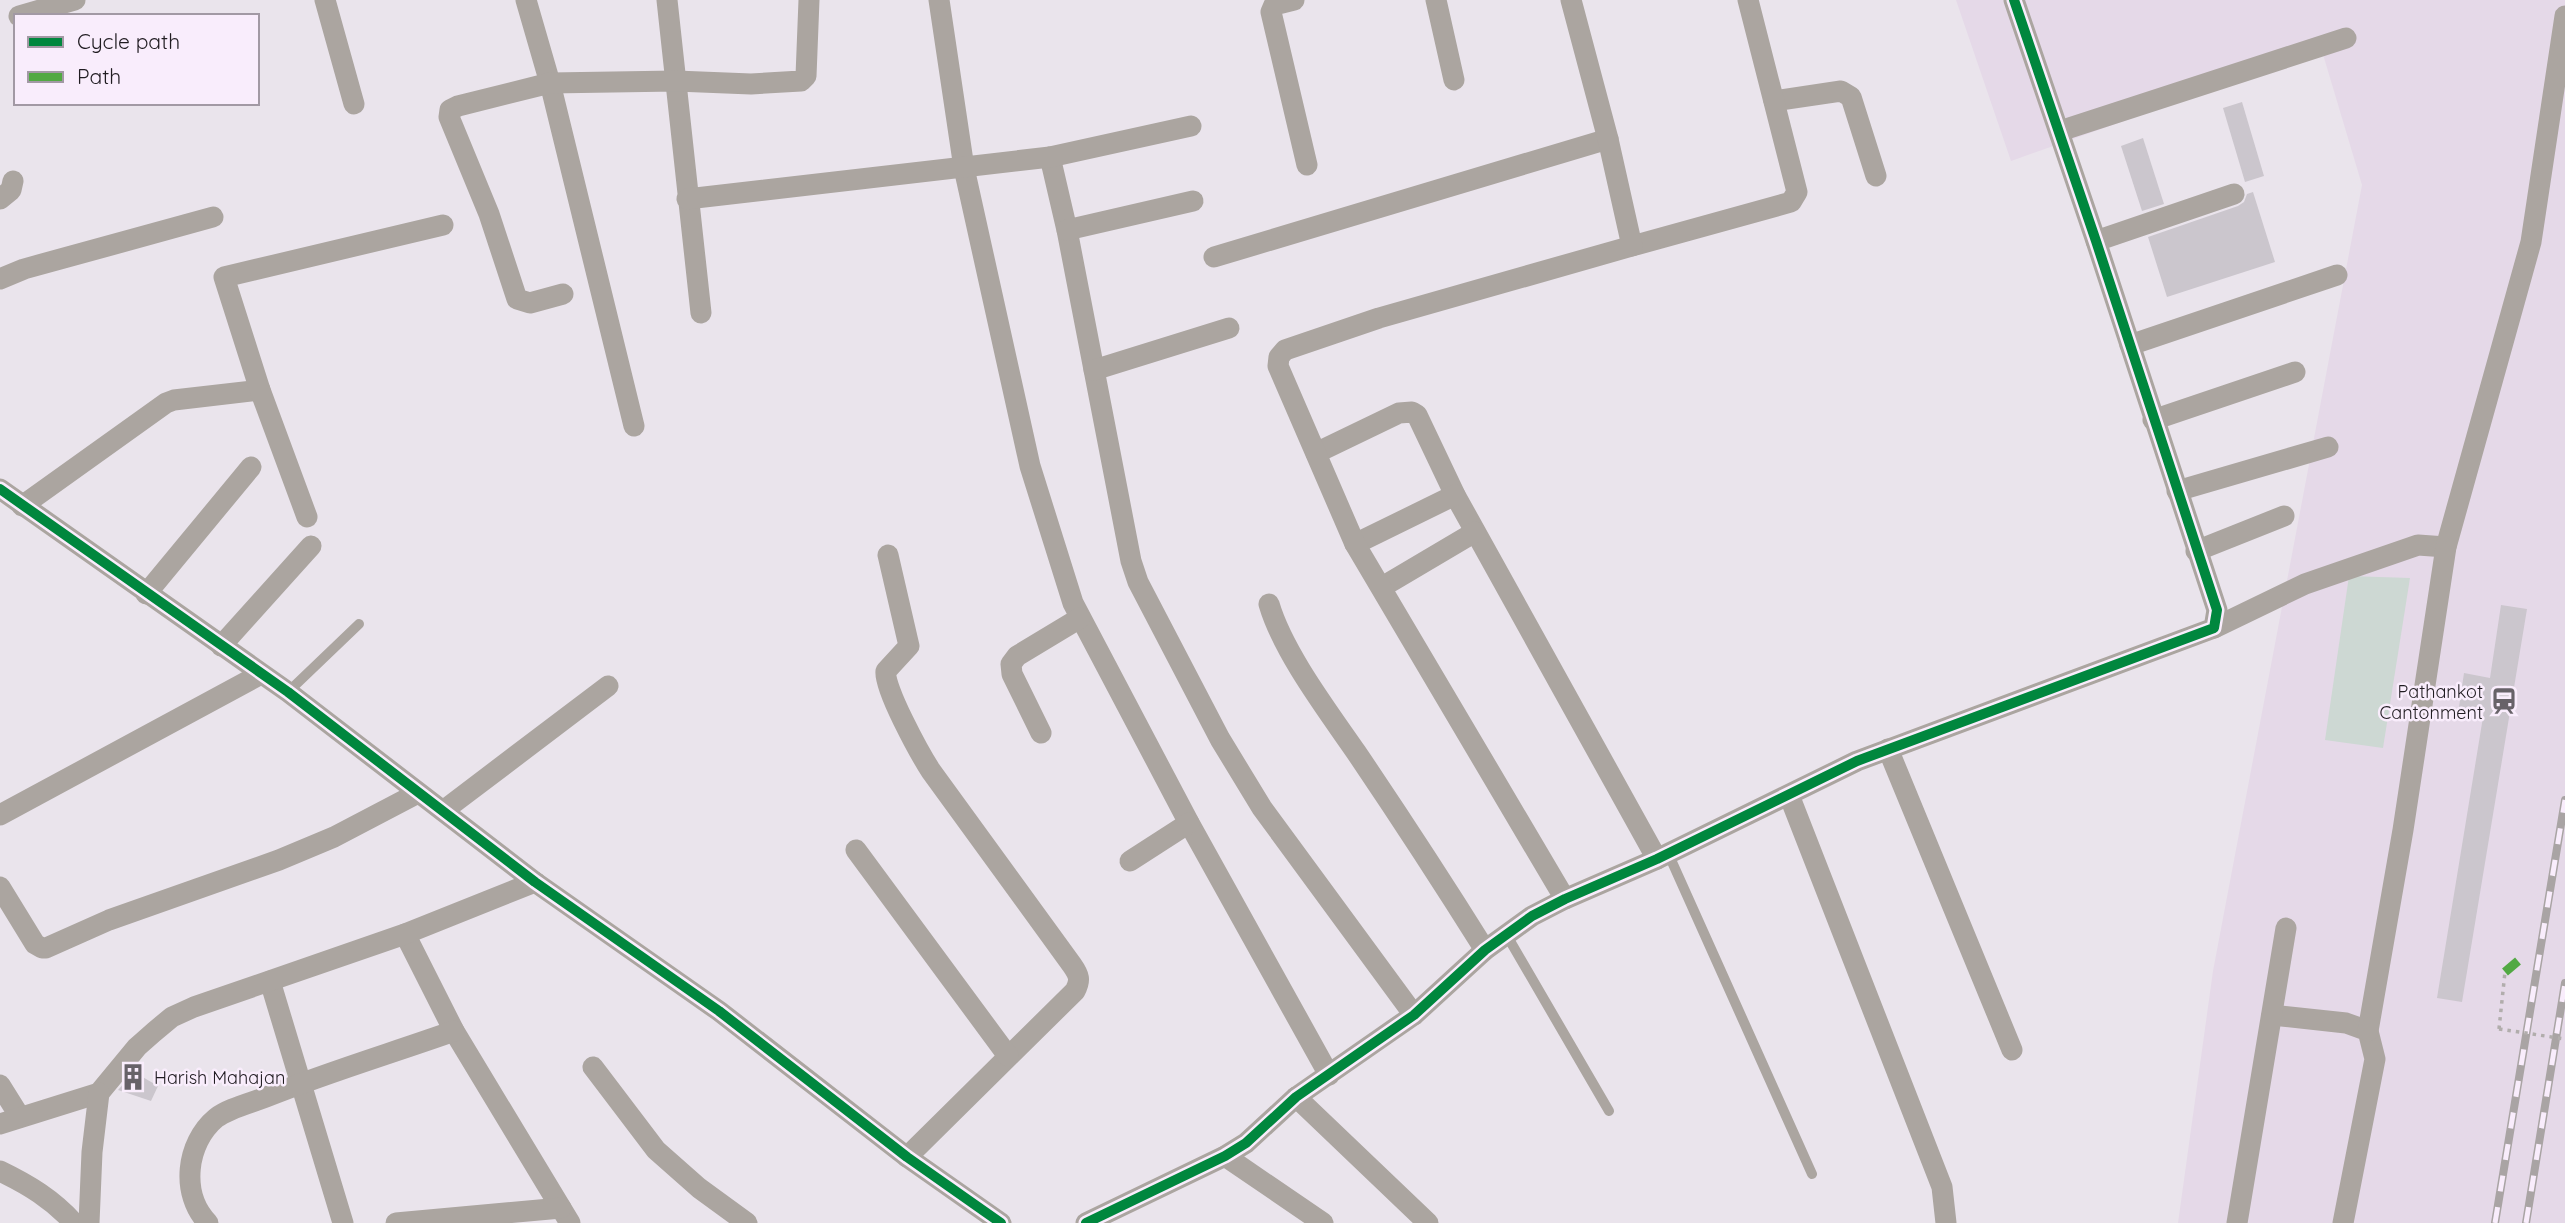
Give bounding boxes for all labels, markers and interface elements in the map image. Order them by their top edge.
legend [14,14,259,105]
text: Cycle path [77,28,180,54]
text: Path [77,63,121,89]
place label: Pathankot Cantonment [2380,680,2483,724]
station icon: Pathankot Cantonment [2489,686,2519,716]
building icon: Harish Mahajan [118,1062,148,1092]
place label: Harish Mahajan [154,1066,285,1089]

